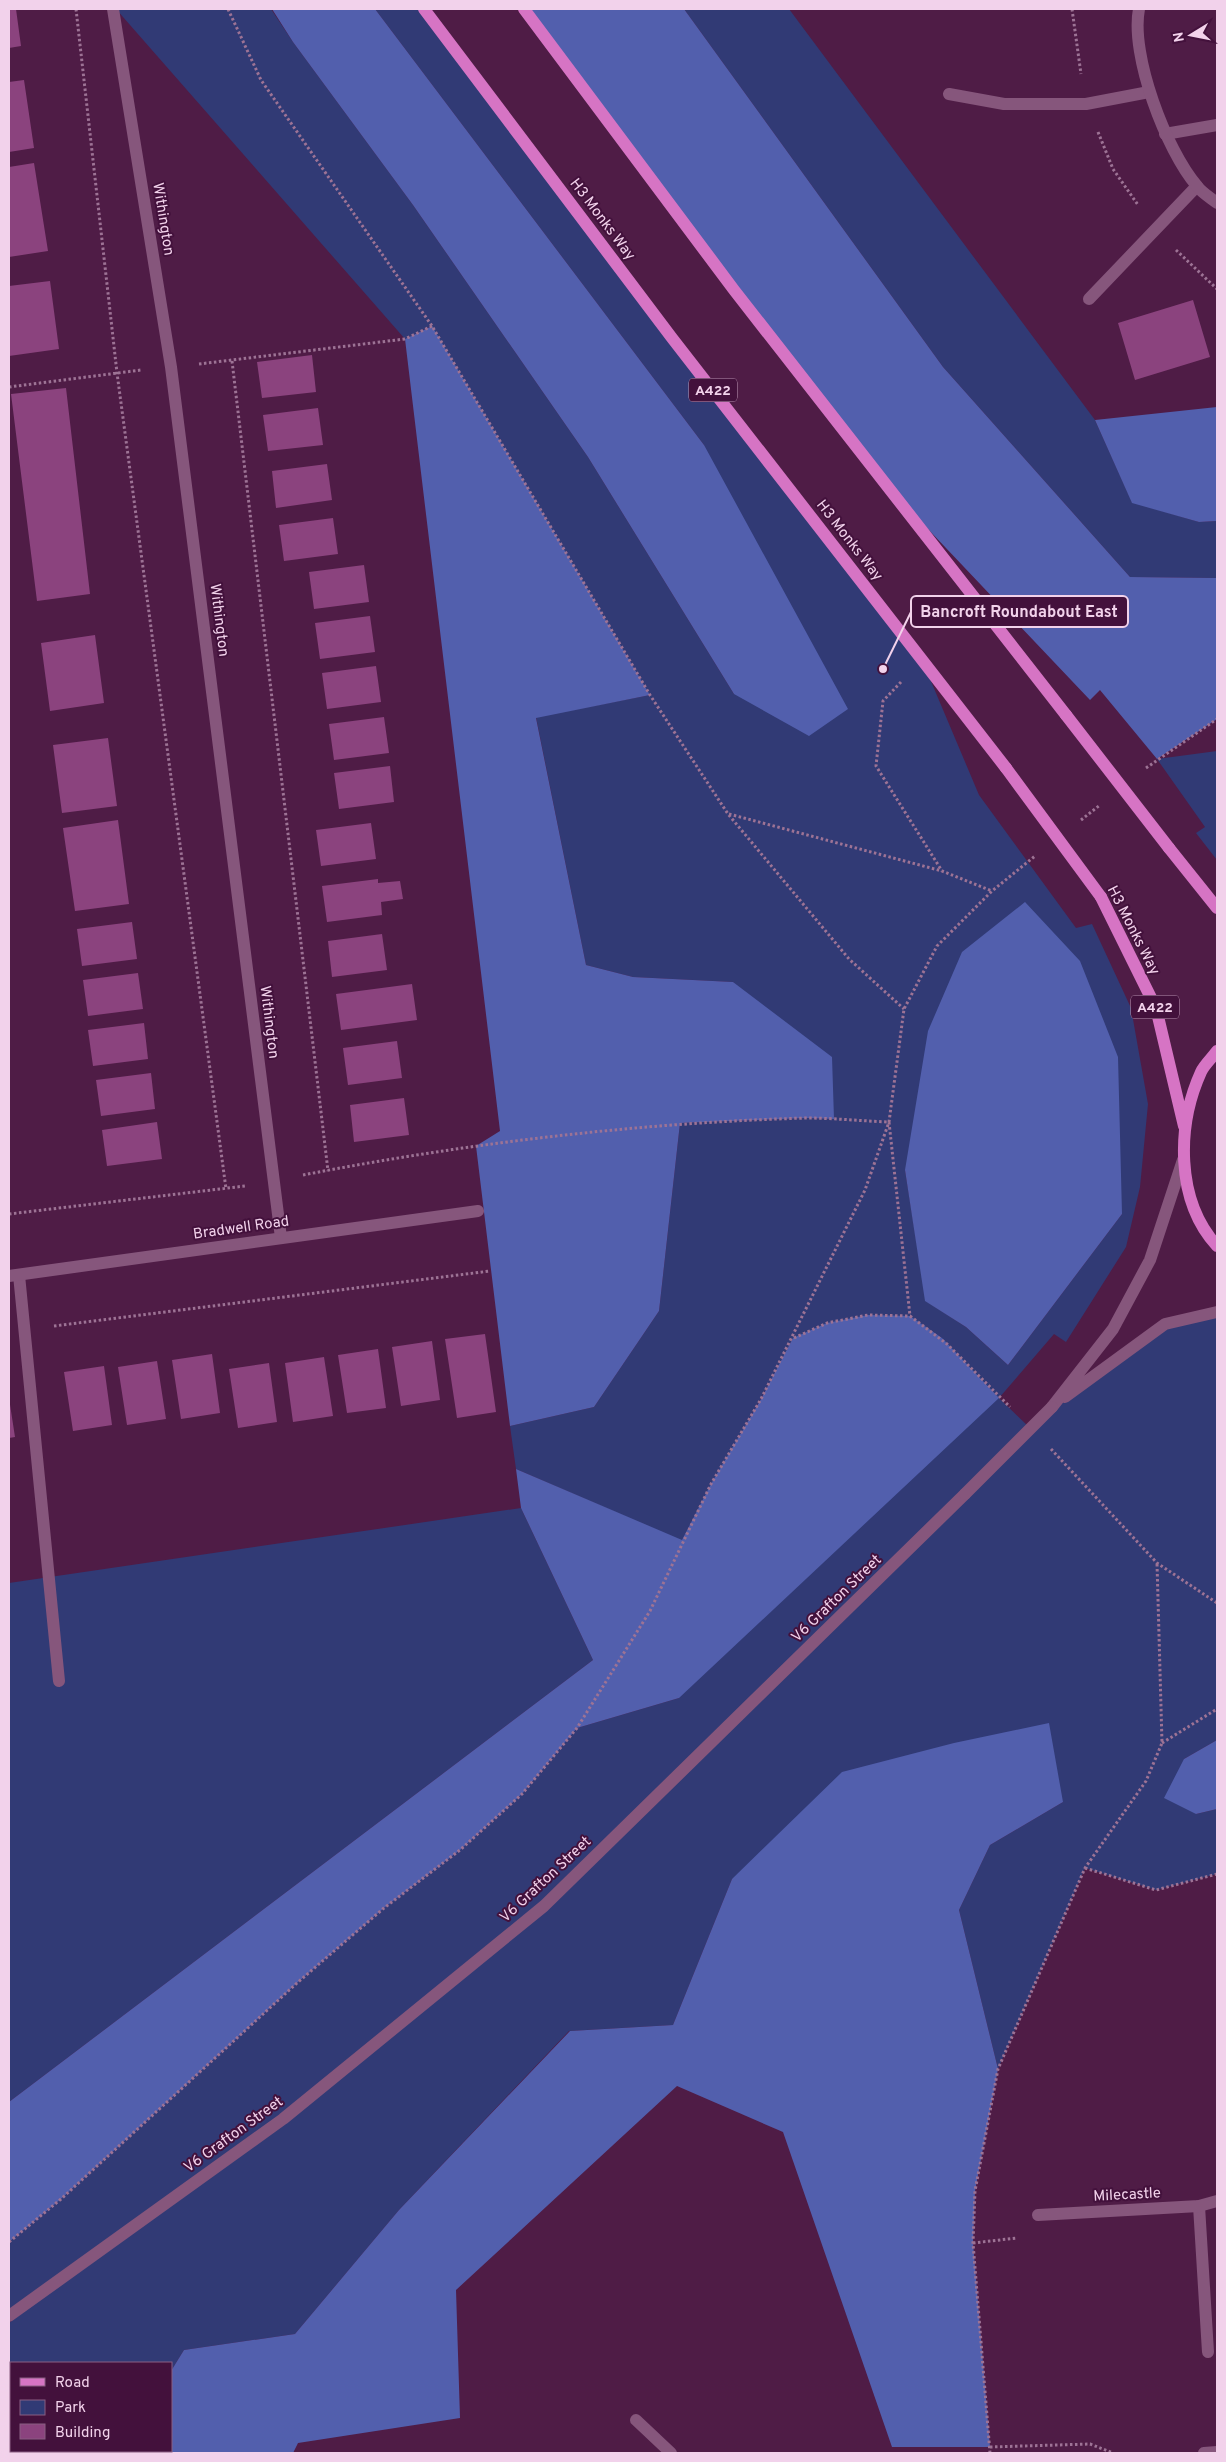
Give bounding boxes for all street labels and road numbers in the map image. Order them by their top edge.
street label: H3 Monks Way [565,175,639,265]
street label: Withington [147,181,178,257]
road number: A422 [689,378,737,402]
street label: H3 Monks Way [811,497,886,585]
street label: Withington [205,583,232,658]
street label: H3 Monks Way [1102,883,1163,979]
street label: Withington [255,985,282,1060]
road number: A422 [1131,996,1179,1019]
street label: Bradwell Road [192,1212,290,1245]
street label: V6 Grafton Street [788,1551,886,1647]
street label: V6 Grafton Street [496,1833,596,1927]
street label: V6 Grafton Street [180,2093,287,2178]
street label: Milecastle [1093,2184,1161,2207]

